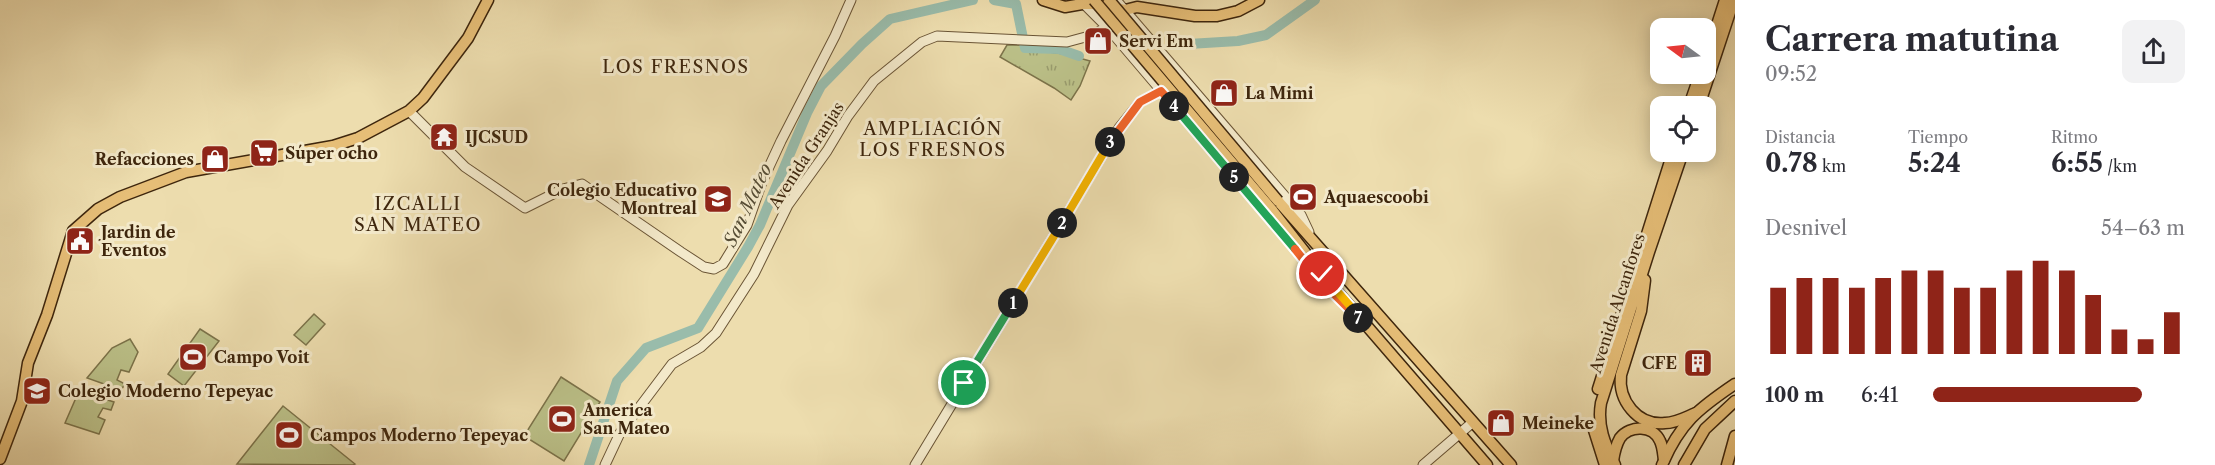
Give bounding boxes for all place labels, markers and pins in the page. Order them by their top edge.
shop icon: Servi Em [1082,25,1114,57]
place label: Servi Em [1119,31,1194,51]
shop icon: La Mimi [1208,77,1240,109]
place label: La Mimi [1245,83,1314,103]
pin: 4 [1159,91,1189,121]
temple icon: IJCSUD [428,121,460,153]
place label: IJCSUD [465,127,528,147]
pin: 3 [1095,127,1125,157]
supermarket icon: Súper ocho [248,137,280,169]
shop icon: Refacciones [199,143,231,175]
place label: Súper ocho [285,143,378,163]
place label: Refacciones [95,149,194,169]
pin: 5 [1219,162,1249,192]
place label: Colegio Educativo Montreal [547,180,697,218]
sports icon: Aquaescoobi [1287,181,1319,213]
school or university icon: Colegio Educativo Montreal [702,183,734,215]
place label: Aquaescoobi [1323,187,1429,207]
pin: 2 [1047,208,1077,238]
place label: Jardin de Eventos [98,222,176,260]
public building icon: Jardin de Eventos [64,225,96,257]
pin [1296,248,1347,299]
pin: 1 [998,288,1028,318]
pin: 7 [1343,303,1373,333]
sports icon: Campo Voit [177,341,209,373]
place label: Campo Voit [214,347,310,367]
building icon: CFE [1682,347,1714,379]
place label: CFE [1642,353,1677,373]
pin [938,357,989,408]
school or university icon: Colegio Moderno Tepeyac [21,375,53,407]
place label: Colegio Moderno Tepeyac [58,381,273,401]
place label: America San Mateo [582,400,670,438]
sports icon: America San Mateo [546,403,578,435]
shop icon: Meineke [1485,407,1517,439]
place label: Meineke [1522,413,1595,433]
sports icon: Campos Moderno Tepeyac [273,419,305,451]
place label: Campos Moderno Tepeyac [310,425,528,445]

